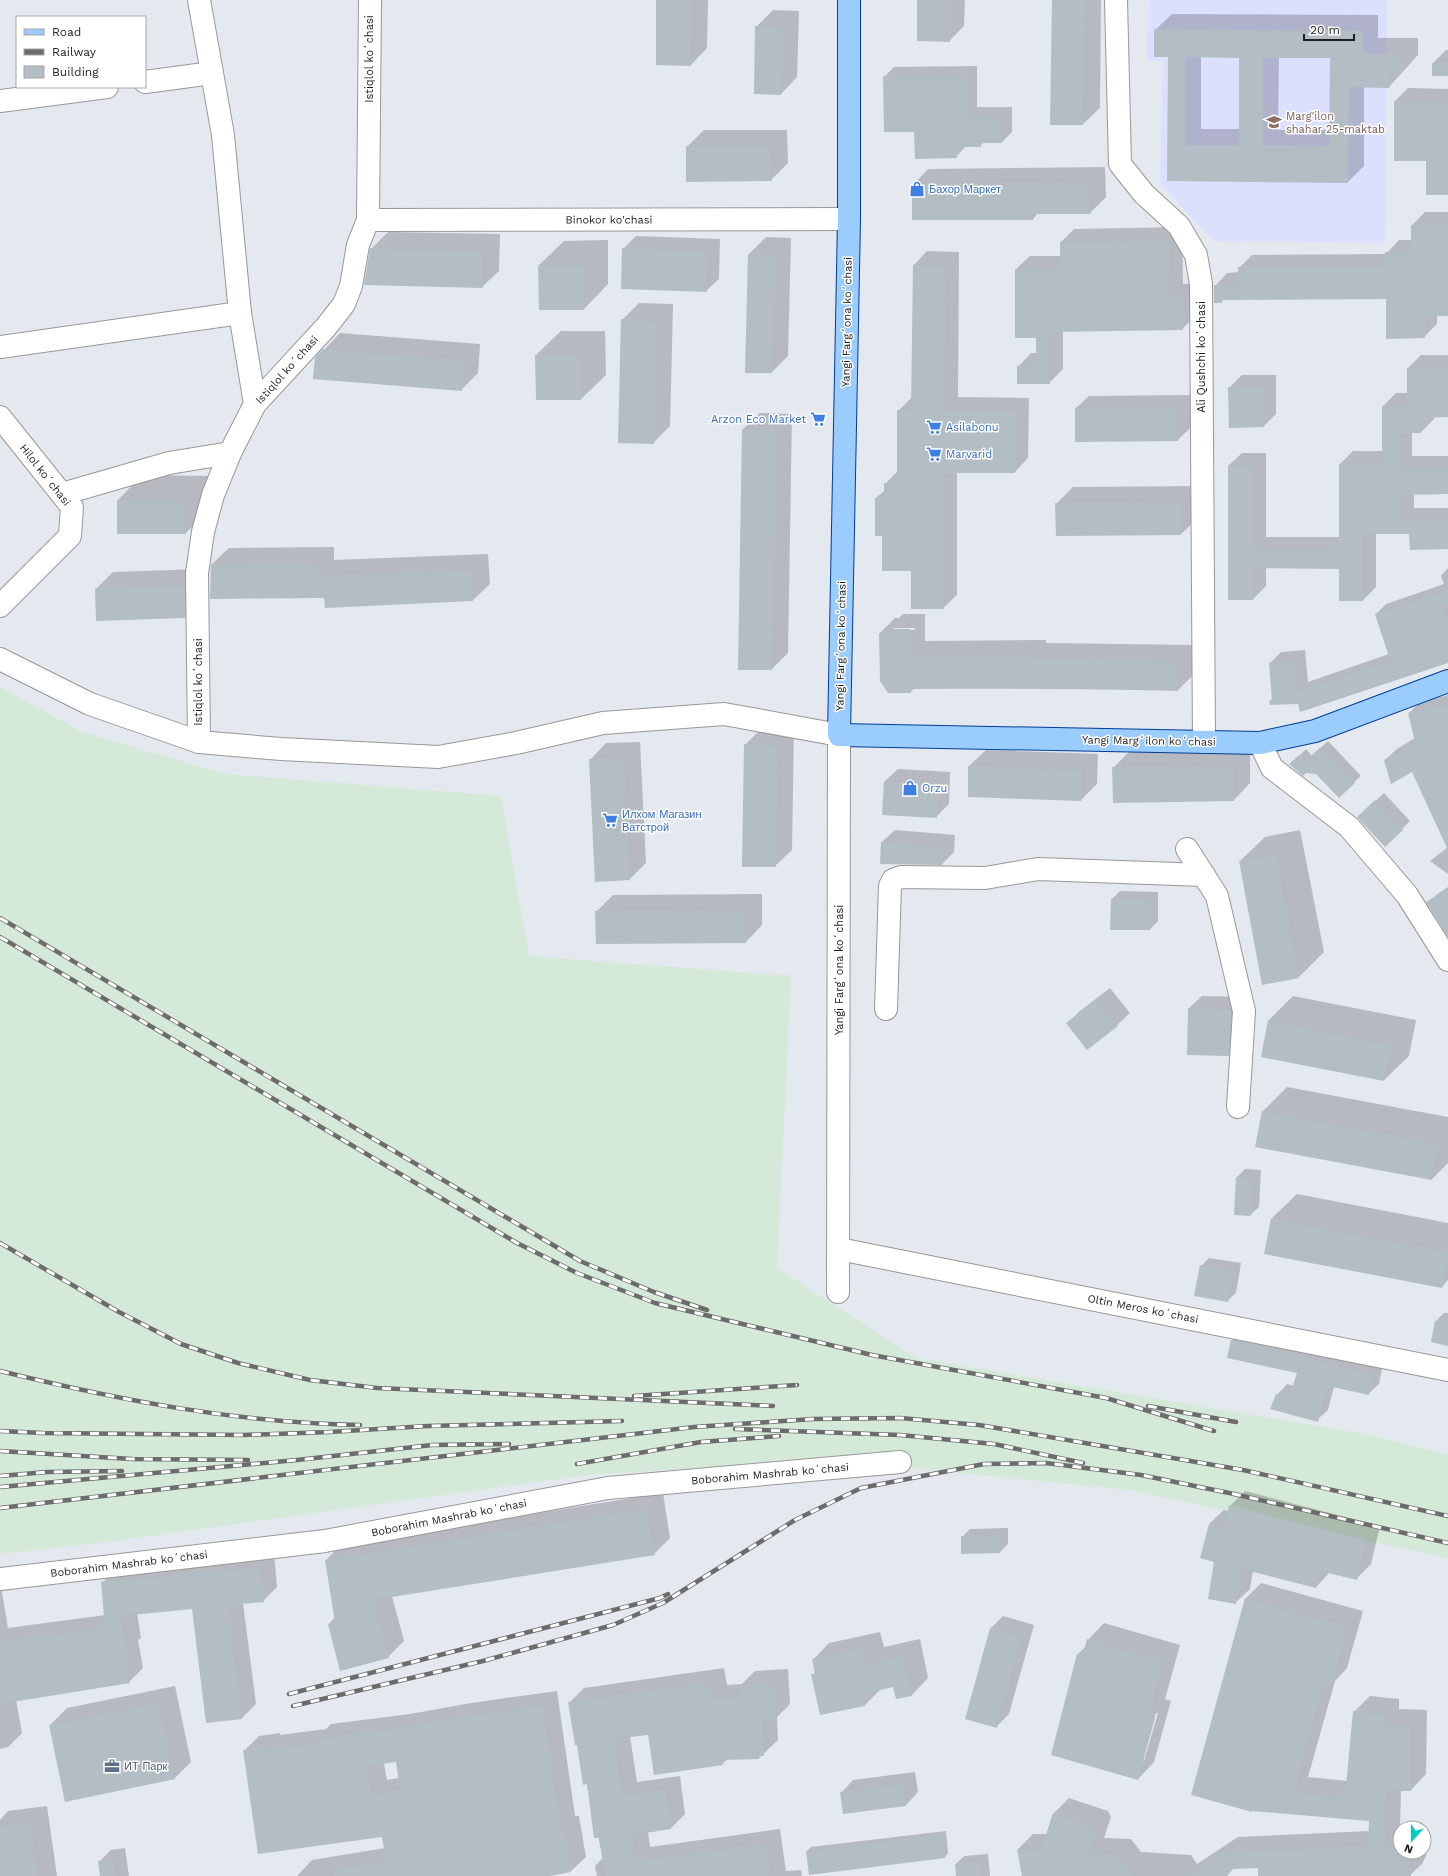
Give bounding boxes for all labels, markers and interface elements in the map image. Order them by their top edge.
street label: Istiqlol koʻchasi [363,15,376,103]
legend [16,16,146,88]
scale bar [1304,16,1354,42]
text: 20 m [1310,23,1340,37]
text: Road [52,25,81,39]
text: Railway [52,45,97,59]
text: Building [52,65,99,79]
place label: Marg'ilon shahar 25-maktab [1286,110,1385,136]
school or university icon: Marg'ilon shahar 25-maktab [1265,113,1283,131]
shop icon: Бахор Маркет [908,180,926,198]
place label: Бахор Маркет [929,183,1001,196]
street label: Binokor ko'chasi [565,213,653,226]
street label: Yangi Fargʻona koʻchasi [839,257,855,387]
street label: Ali Qushchi koʻchasi [1195,301,1208,413]
street label: Istiqlol koʻchasi [253,333,321,407]
supermarket icon: Arzon Eco Market [809,410,827,428]
place label: Arzon Eco Market [711,413,806,426]
supermarket icon: Asilabonu [925,418,943,436]
place label: Asilabonu [946,421,999,434]
street label: Hilol koʻchasi [17,442,73,509]
supermarket icon: Marvarid [925,445,943,463]
place label: Marvarid [946,448,992,461]
street label: Yangi Fargʻona koʻchasi [833,581,849,711]
street label: Istiqlol koʻchasi [192,638,205,726]
street label: Yangi Margʻilon koʻchasi [1082,733,1216,749]
shop icon: Orzu [901,779,919,797]
place label: Orzu [922,782,947,795]
place label: Илхом Магазин Ватстрой [622,808,702,834]
supermarket icon: Илхом Магазин Ватстрой [601,811,619,829]
street label: Yangi Fargʻona koʻchasi [833,905,846,1035]
street label: Oltin Meros koʻchasi [1086,1292,1200,1326]
street label: Boborahim Mashrab koʻchasi [691,1461,849,1487]
street label: Boborahim Mashrab koʻchasi [370,1497,528,1539]
street label: Boborahim Mashrab koʻchasi [50,1548,208,1580]
office icon: ИТ Парк [103,1757,121,1775]
place label: ИТ Парк [124,1760,168,1773]
north arrow [1392,1820,1432,1860]
text: N [1402,1841,1415,1856]

